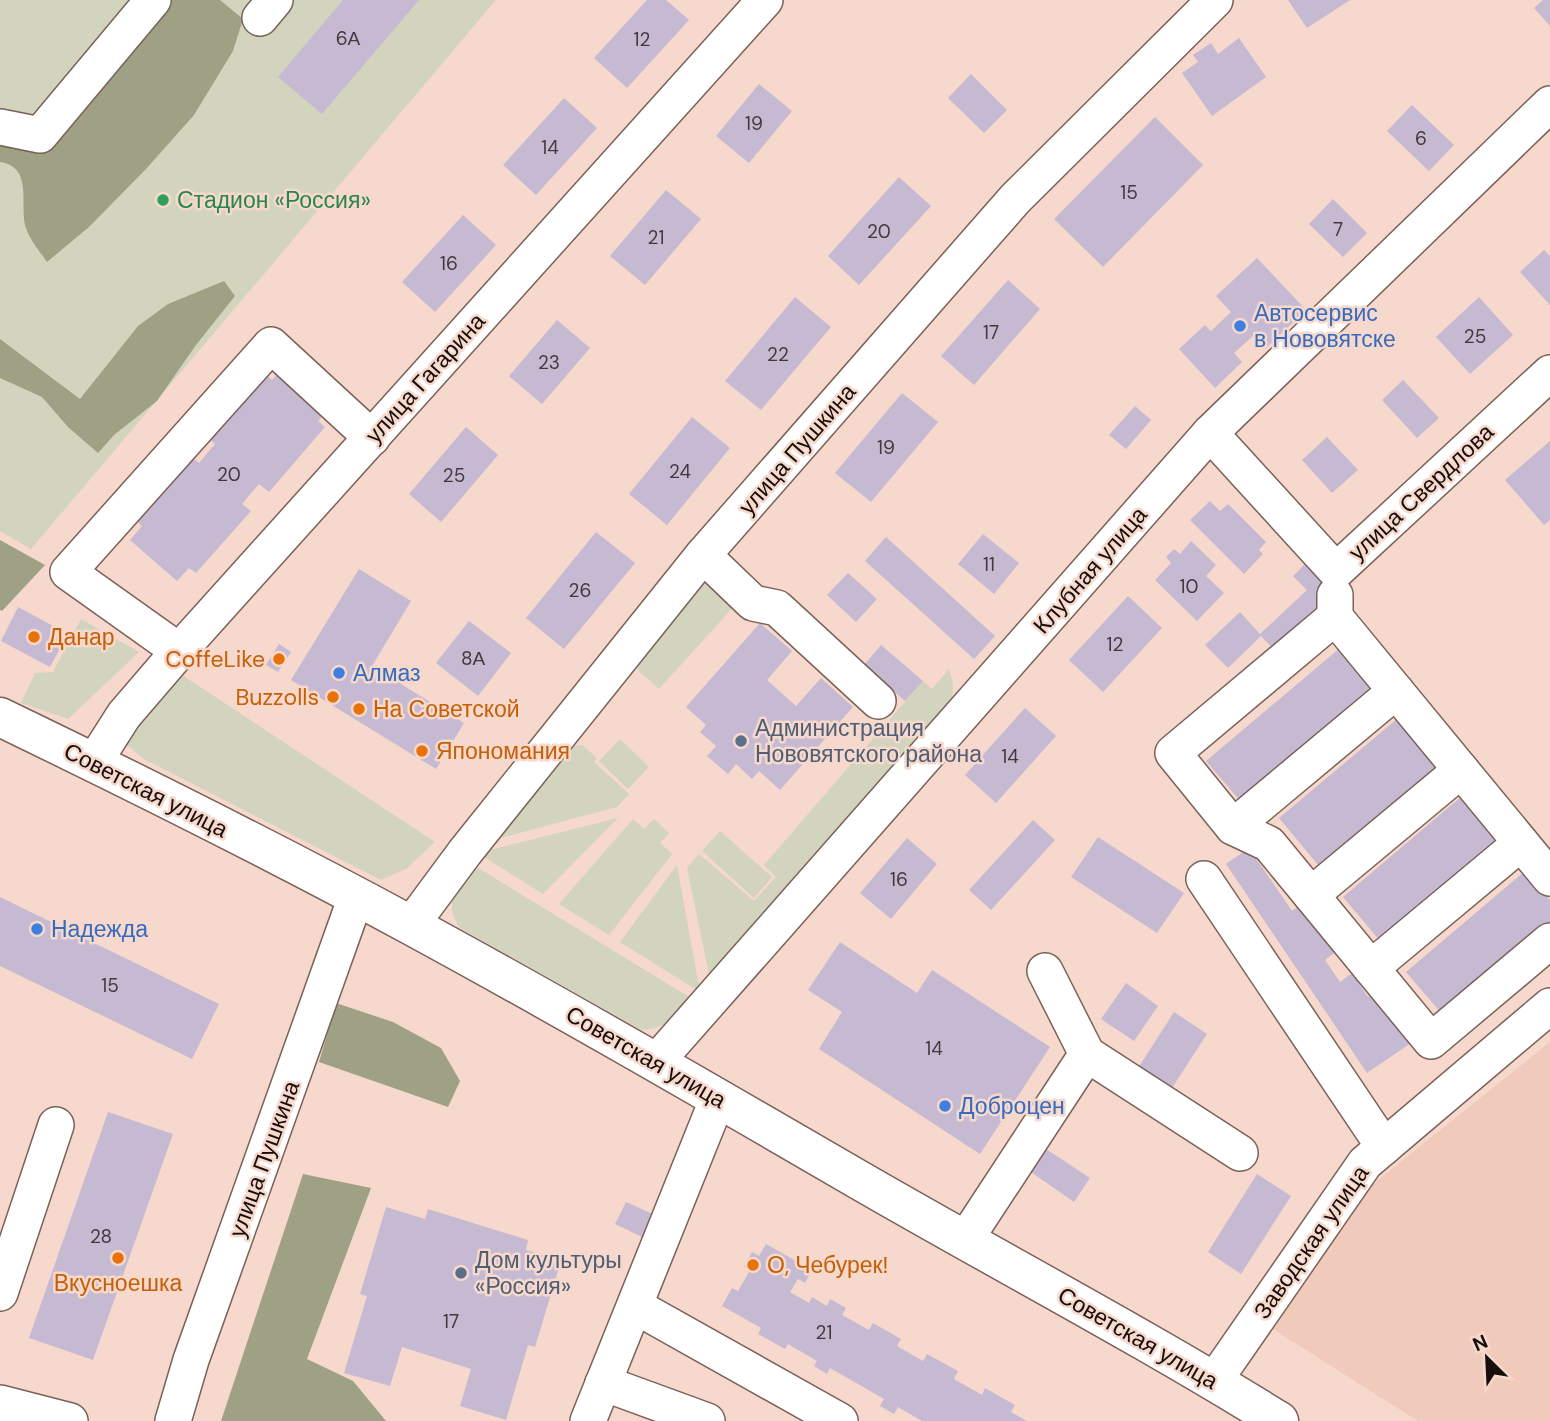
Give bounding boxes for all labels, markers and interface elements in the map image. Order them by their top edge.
house number: 6А [336,26,361,51]
house number: 12 [634,27,650,52]
house number: 19 [745,111,763,136]
house number: 6 [1415,126,1427,151]
house number: 14 [541,135,559,160]
house number: 15 [1120,180,1138,205]
place label: Стадион «Россия» [177,185,371,215]
marker: Стадион «Россия» [155,192,171,208]
house number: 7 [1333,217,1343,242]
house number: 20 [867,219,891,244]
house number: 21 [648,225,664,250]
house number: 16 [440,251,458,276]
place label: Автосервис в Нововятске [1254,298,1396,354]
street label: улица Гагарина [359,306,492,449]
marker: Автосервис в Нововятске [1232,318,1248,334]
house number: 17 [983,320,999,345]
house number: 25 [1464,324,1486,349]
house number: 22 [767,342,789,367]
house number: 23 [538,350,560,375]
street label: улица Пушкина [732,377,862,521]
street label: улица Свердлова [1342,417,1500,567]
house number: 19 [877,435,895,460]
house number: 24 [669,459,691,484]
house number: 20 [217,462,241,487]
house number: 25 [443,463,465,488]
street label: Клубная улица [1027,500,1154,640]
house number: 11 [983,552,995,577]
house number: 10 [1180,574,1198,599]
house number: 26 [569,578,591,603]
place label: Данар [48,622,115,652]
marker: Данар [26,629,42,645]
house number: 12 [1107,632,1123,657]
place label: CoffeLike [165,644,265,674]
house number: 8А [461,646,485,671]
marker: CoffeLike [271,651,287,667]
place label: Алмаз [353,658,421,688]
marker: Алмаз [331,665,347,681]
place label: Buzzolls [235,682,319,712]
marker: Buzzolls [325,689,341,705]
place label: На Советской [373,694,520,724]
marker: На Советской [351,701,367,717]
place label: Администрация Нововятского района [755,713,982,769]
marker: Администрация Нововятского района [733,733,749,749]
street label: Советская улица [59,736,233,844]
place label: Япономания [436,736,570,766]
marker: Япономания [414,743,430,759]
house number: 14 [1001,744,1019,769]
house number: 16 [890,867,908,892]
place label: Надежда [51,914,148,944]
marker: Надежда [29,921,45,937]
house number: 15 [101,973,119,998]
street label: Советская улица [560,999,732,1115]
house number: 14 [925,1036,943,1061]
street label: улица Пушкина [222,1077,306,1241]
place label: Доброцен [959,1091,1065,1121]
marker: Доброцен [937,1098,953,1114]
street label: Заводская улица [1247,1159,1375,1325]
house number: 28 [90,1224,112,1249]
place label: Дом культуры «Россия» [475,1245,622,1301]
marker: Вкусноешка [110,1250,126,1266]
place label: О, Чебурек! [767,1250,888,1280]
marker: О, Чебурек! [745,1257,761,1273]
marker: Дом культуры «Россия» [453,1265,469,1281]
place label: Вкусноешка [54,1268,182,1298]
street label: Советская улица [1052,1280,1224,1396]
house number: 17 [443,1309,459,1334]
house number: 21 [816,1320,832,1345]
north arrow [1452,1323,1522,1393]
text: N [1469,1329,1492,1357]

